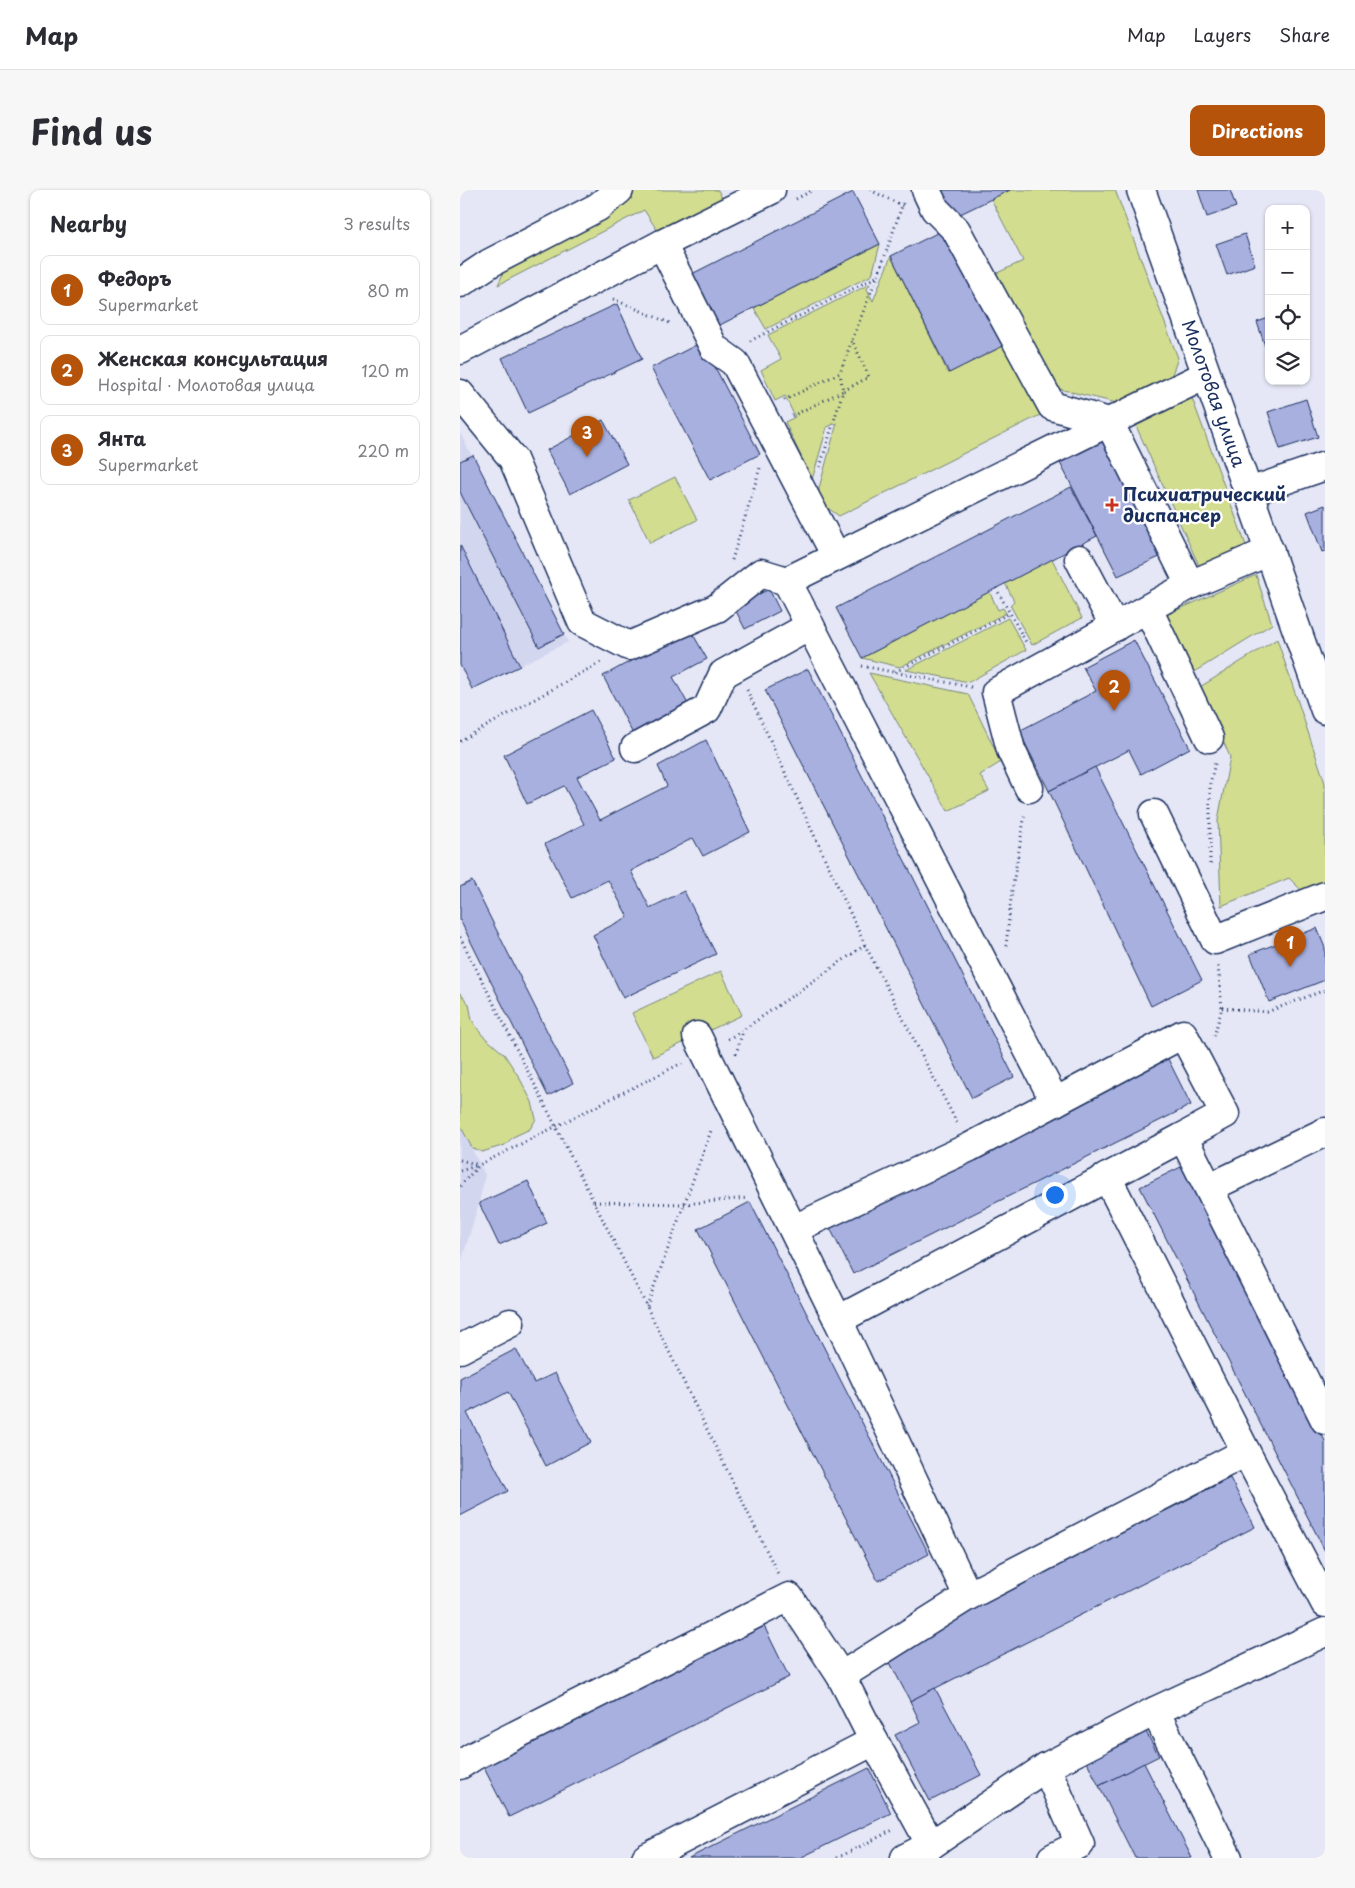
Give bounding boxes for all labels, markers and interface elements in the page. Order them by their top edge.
text: Map [25,17,78,53]
text: Map [1127,21,1166,48]
text: Layers [1194,21,1251,48]
text: Share [1279,21,1330,48]
text: Find us [30,104,152,157]
button: Directions [1190,105,1325,156]
map controls [1265,205,1310,385]
button: + [1265,205,1310,250]
text: Nearby [50,207,127,239]
text: 3 results [343,211,410,235]
button: − [1265,250,1310,295]
text: Федоръ [98,264,171,292]
text: 1 [63,278,71,302]
text: 80 m [367,278,409,302]
text: Supermarket [98,292,198,316]
button: locate [1265,295,1310,340]
street label: Молотовая улица [1176,316,1254,471]
button: layers [1265,340,1310,385]
text: Женская консультация [98,344,328,372]
text: 2 [61,358,73,382]
text: 120 m [362,358,409,382]
text: Hospital · Молотовая улица [98,372,315,396]
pin: 3 [571,416,603,457]
text: Янта [98,424,146,452]
text: 3 [62,438,72,462]
text: 220 m [358,438,409,462]
text: Supermarket [98,452,198,476]
place label: Психиатрический диспансер [1123,480,1286,528]
marker: Психиатрический диспансер [1105,498,1119,512]
pin: 2 [1098,670,1130,711]
pin: 1 [1274,926,1306,967]
your location [1042,1182,1068,1208]

